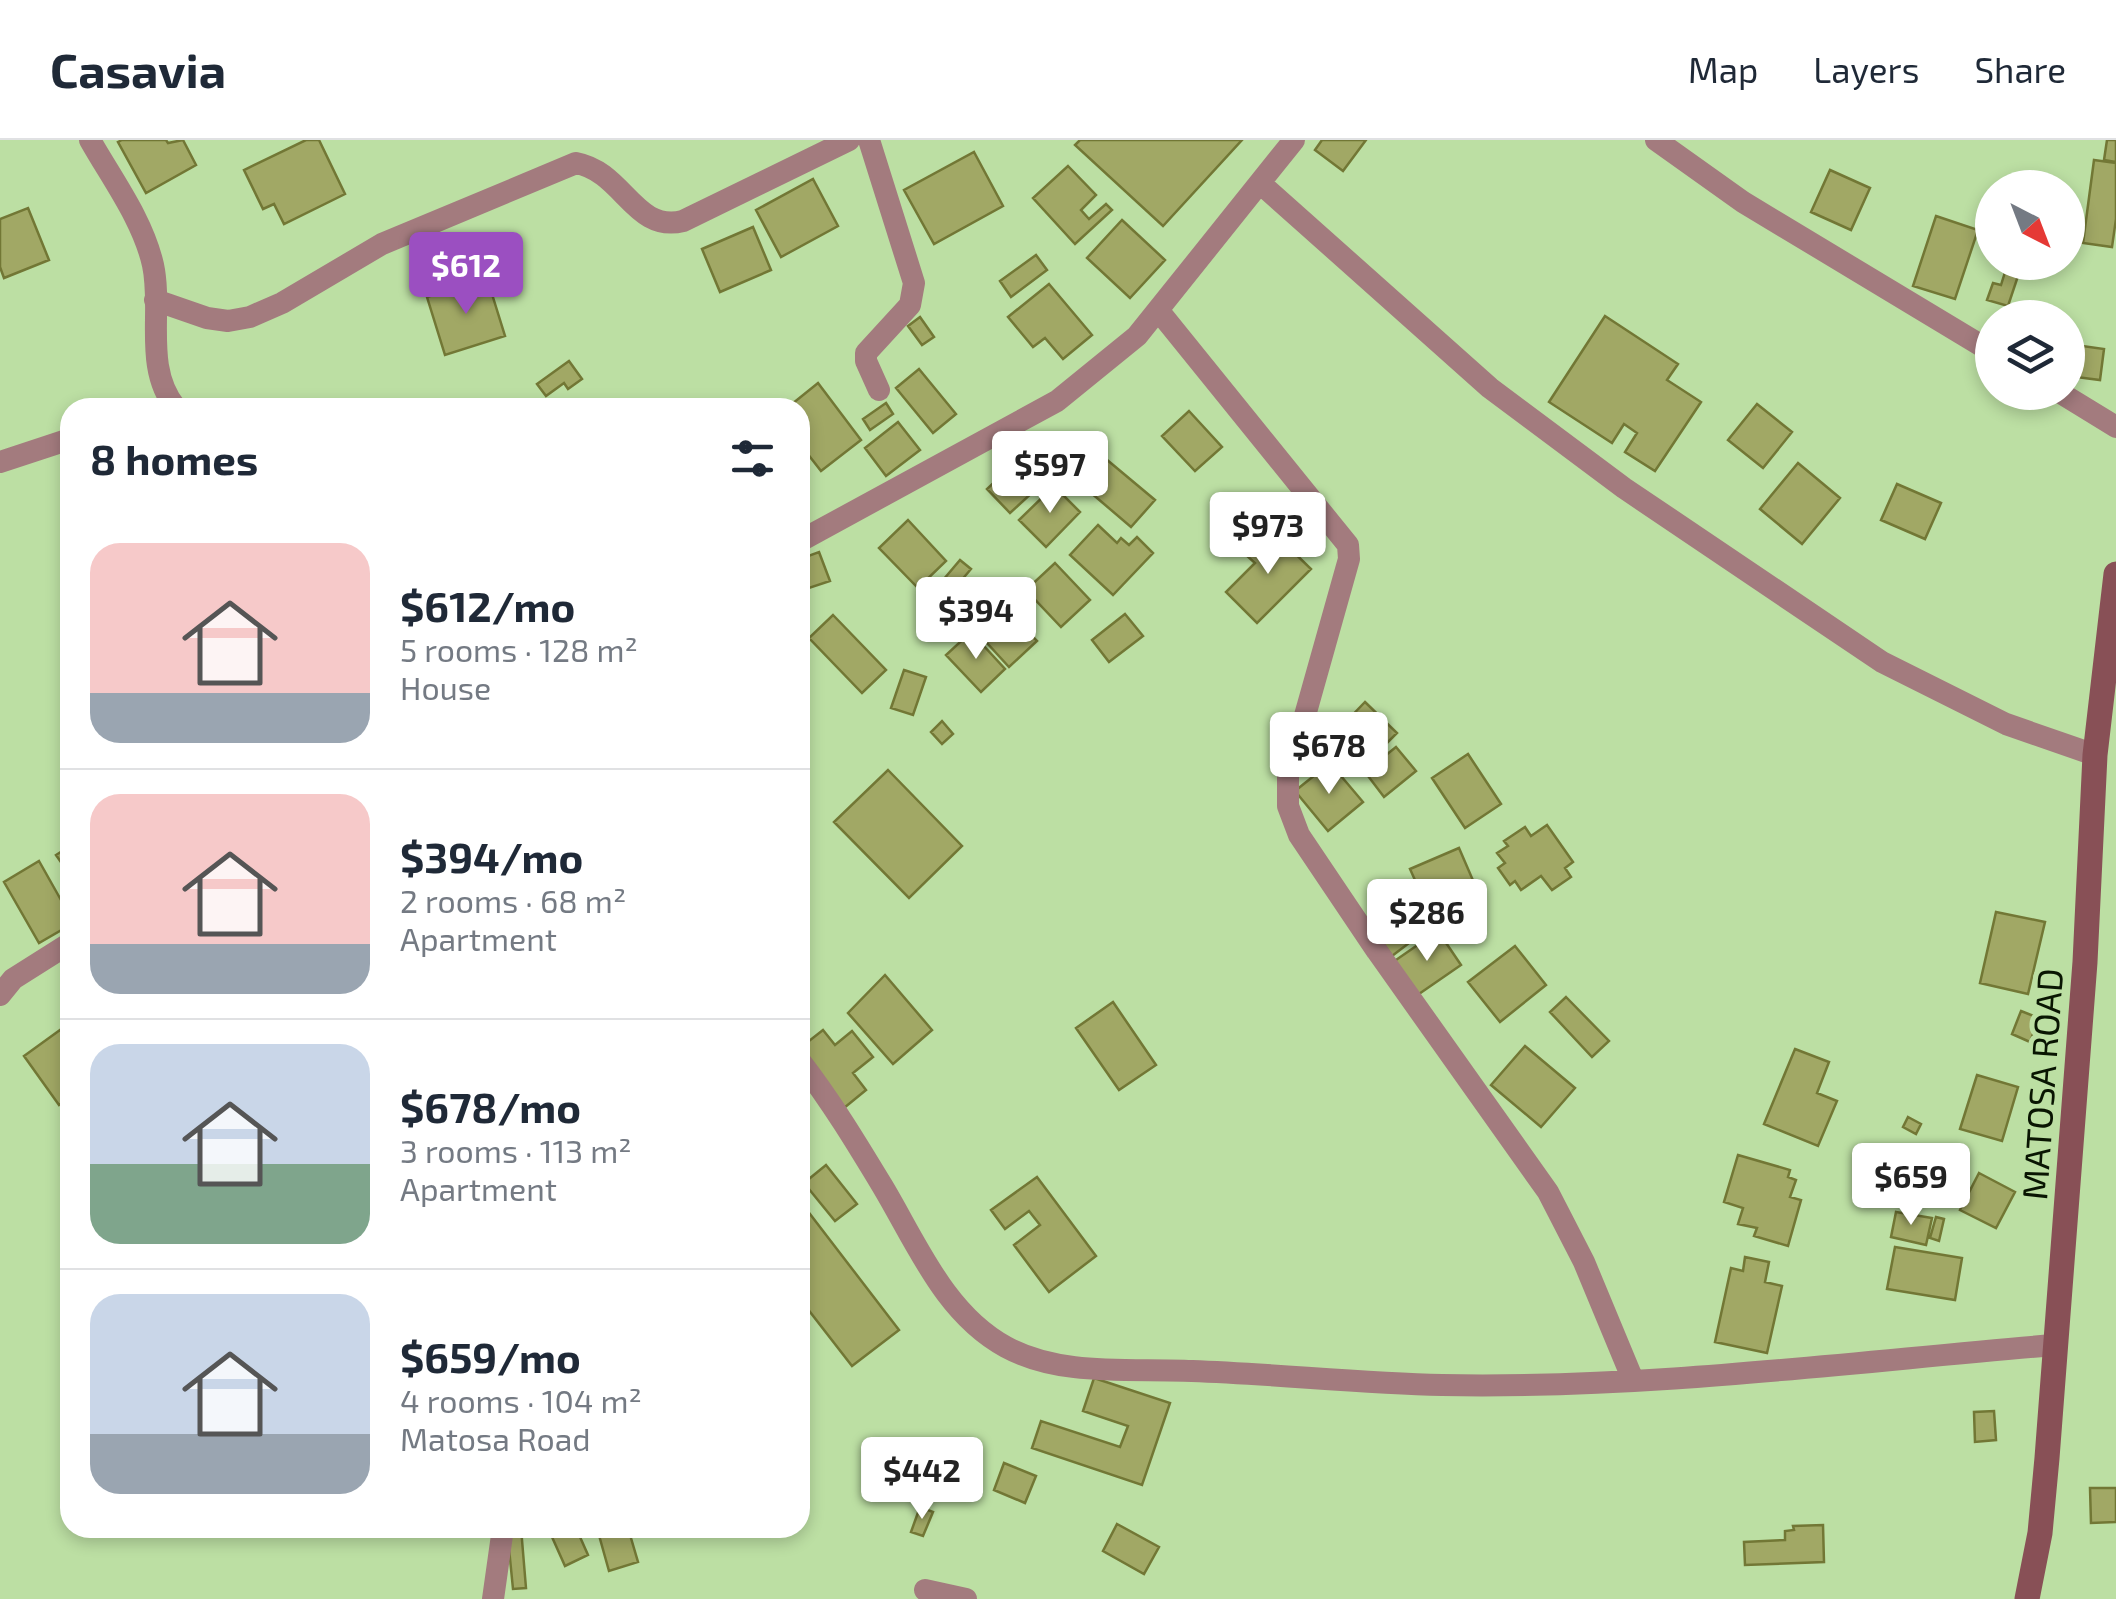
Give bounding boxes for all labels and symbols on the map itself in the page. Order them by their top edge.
north arrow [1975,170,2085,280]
pin: $612 [407,232,525,317]
pin: $597 [991,431,1109,516]
pin: $973 [1209,492,1327,577]
pin: $394 [917,577,1035,662]
pin: $678 [1270,712,1388,797]
pin: $286 [1368,879,1486,964]
street label: MATOSA ROAD [2012,967,2070,1201]
pin: $659 [1852,1143,1970,1228]
pin: $442 [863,1437,981,1522]

